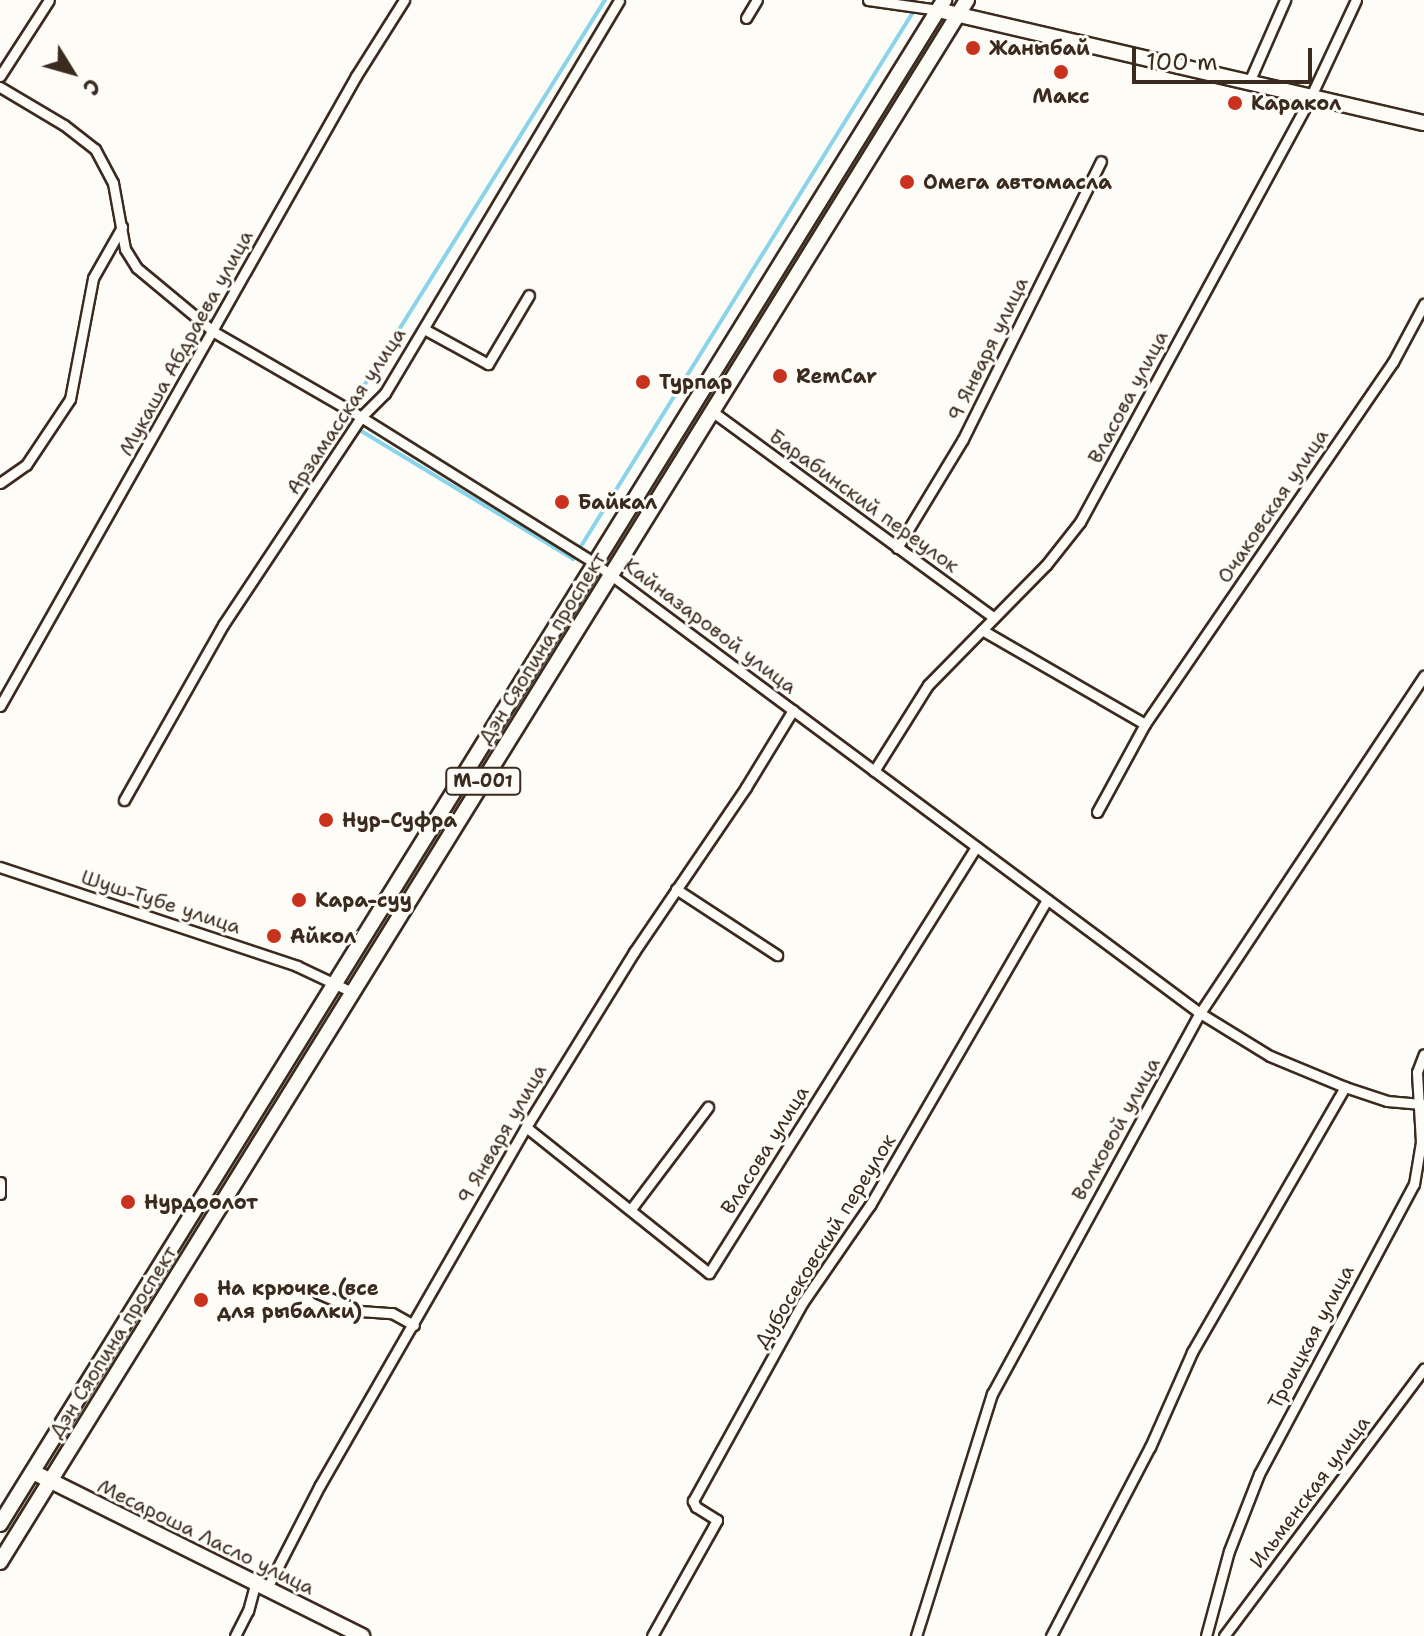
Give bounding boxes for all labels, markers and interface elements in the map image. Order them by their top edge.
north arrow [32,32,112,112]
scale bar [1136,32,1316,82]
place label: Жаныбай [989,36,1090,60]
marker: Жаныбай [964,39,982,57]
text: 100 m [1146,46,1218,78]
marker: Макс [1052,63,1070,81]
text: С [76,73,107,101]
place label: Макс [1032,84,1090,108]
place label: Каракол [1251,91,1341,115]
marker: Каракол [1226,94,1244,112]
place label: Омега автомасла [923,170,1112,194]
marker: Омега автомасла [898,173,916,191]
street label: Мукаша Абдраева улица [114,226,258,460]
street label: 9 Января улица [943,273,1033,425]
street label: Арзамасская улица [281,323,411,499]
street label: Власова улица [1083,327,1173,467]
place label: RemCar [796,364,877,388]
marker: RemCar [771,367,789,385]
place label: Турпар [659,370,732,394]
marker: Турпар [634,373,652,391]
street label: Барабинский переулок [764,424,964,578]
street label: Очаковская улица [1212,424,1334,588]
place label: Байкал [578,490,657,514]
marker: Байкал [553,493,571,511]
street label: Дэн Сяопина проспект [473,548,611,748]
street label: Кайназаровой улица [619,553,801,699]
road number: M-001 [445,767,521,795]
place label: Нур-Суфра [342,808,457,832]
marker: Нур-Суфра [317,811,335,829]
street label: Шуш-Тубе улица [78,865,244,939]
place label: Кара-суу [315,888,412,912]
marker: Кара-суу [290,891,308,909]
place label: Айкол [290,924,356,948]
marker: Айкол [265,927,283,945]
street label: Волковой улица [1067,1053,1165,1205]
street label: 9 Января улица [452,1060,552,1208]
street label: Власова улица [716,1081,814,1219]
street label: Дубосековский переулок [749,1130,901,1352]
place label: Нурдоолот [144,1190,258,1214]
marker: Нурдоолот [119,1193,137,1211]
street label: Дэн Сяопина проспект [44,1242,182,1442]
street label: Троицкая улица [1263,1261,1359,1413]
place label: На крючке (все для рыбалки) [217,1276,379,1323]
marker: На крючке (все для рыбалки) [192,1291,210,1309]
street label: Ильменская улица [1245,1411,1375,1573]
street label: Месароша Ласло улица [94,1474,318,1600]

